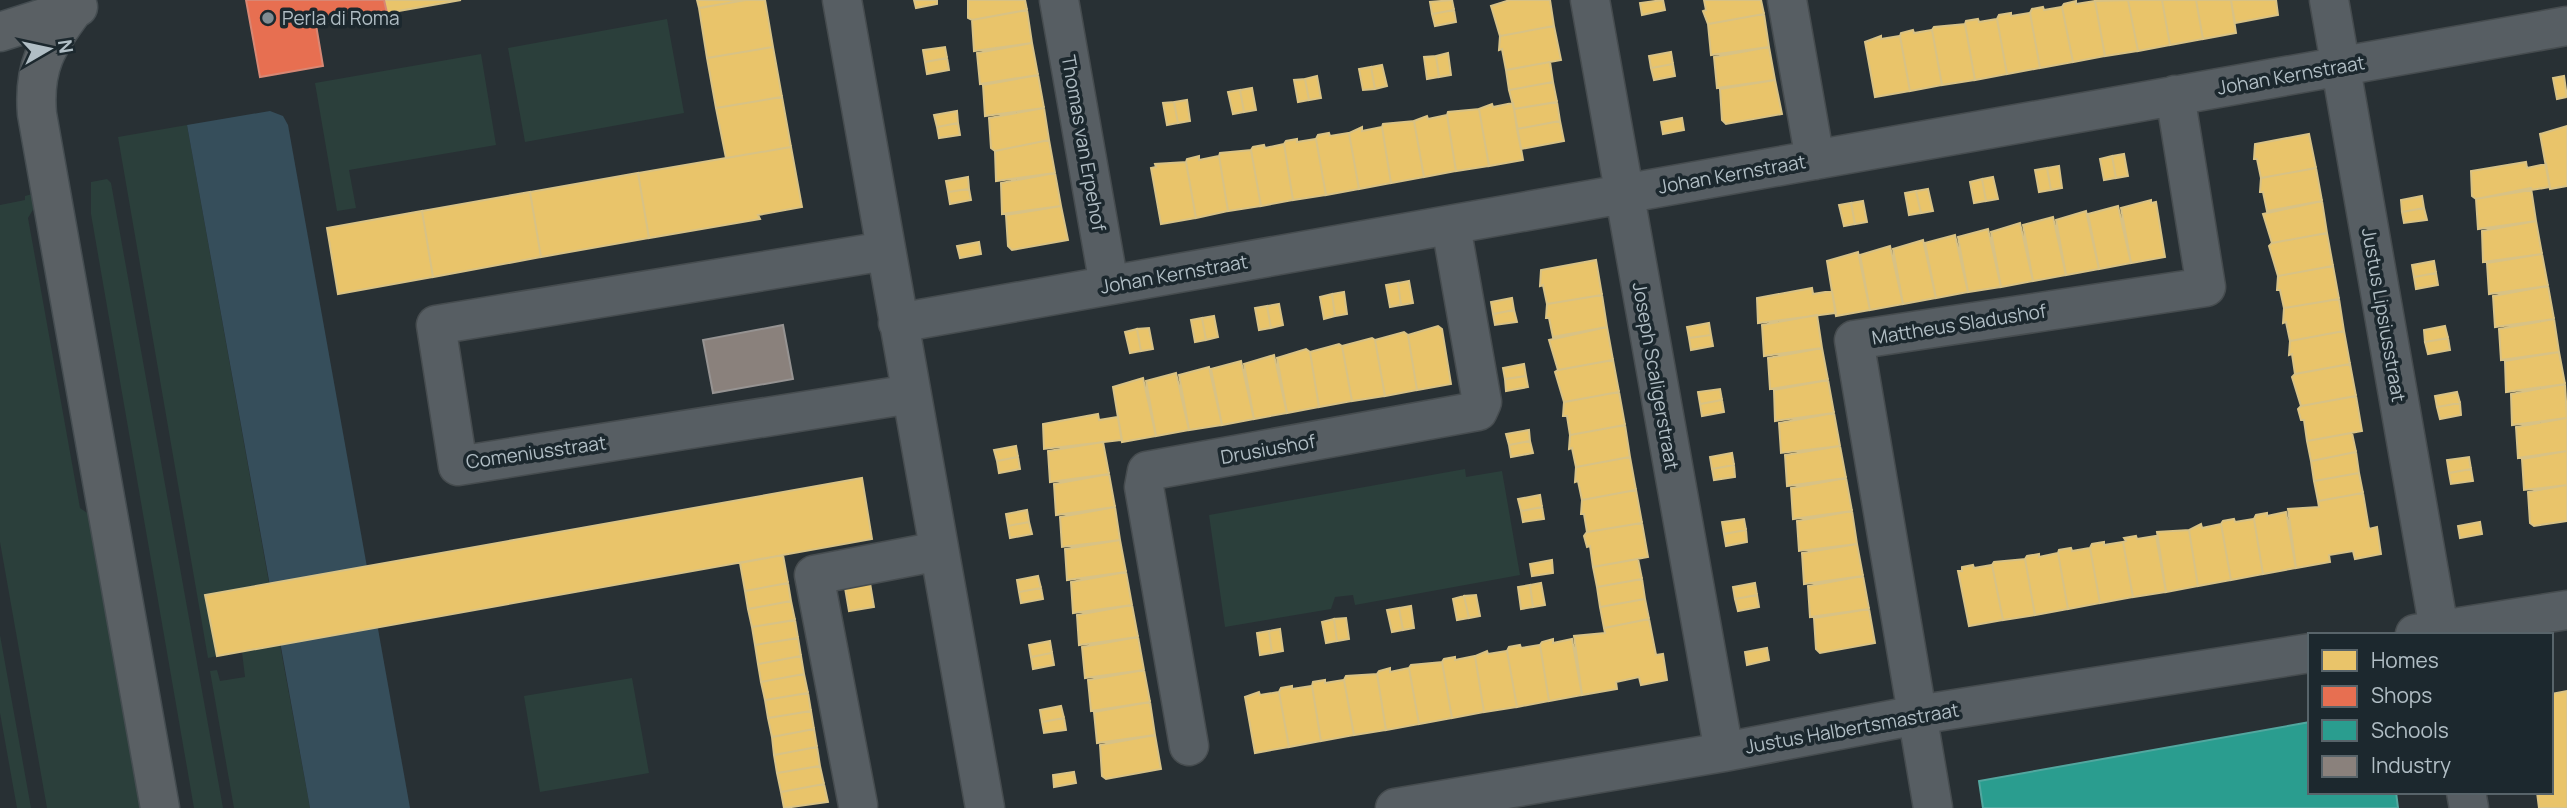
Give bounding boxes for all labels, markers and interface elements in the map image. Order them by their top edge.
place label: Perla di Roma [282,5,400,31]
marker: Perla di Roma [260,10,276,26]
north arrow [14,14,84,84]
text: N [52,38,80,55]
street label: Johan Kernstraat [2215,49,2367,101]
street label: Thomas van Erpehof [1056,53,1112,233]
street label: Johan Kernstraat [1656,148,1808,200]
street label: Justus Lipsiusstraat [2356,226,2412,404]
street label: Johan Kernstraat [1098,248,1250,300]
street label: Joseph Scaligerstraat [1627,280,1685,472]
street label: Mattheus Sladushof [1870,297,2048,351]
street label: Drusiushof [1219,428,1318,470]
street label: Comeniusstraat [464,429,608,475]
legend [2308,633,2553,794]
text: Homes [2371,646,2439,674]
text: Shops [2371,681,2432,709]
street label: Justus Halbertsmastraat [1743,696,1961,760]
text: Schools [2371,716,2449,744]
text: Industry [2371,751,2451,779]

